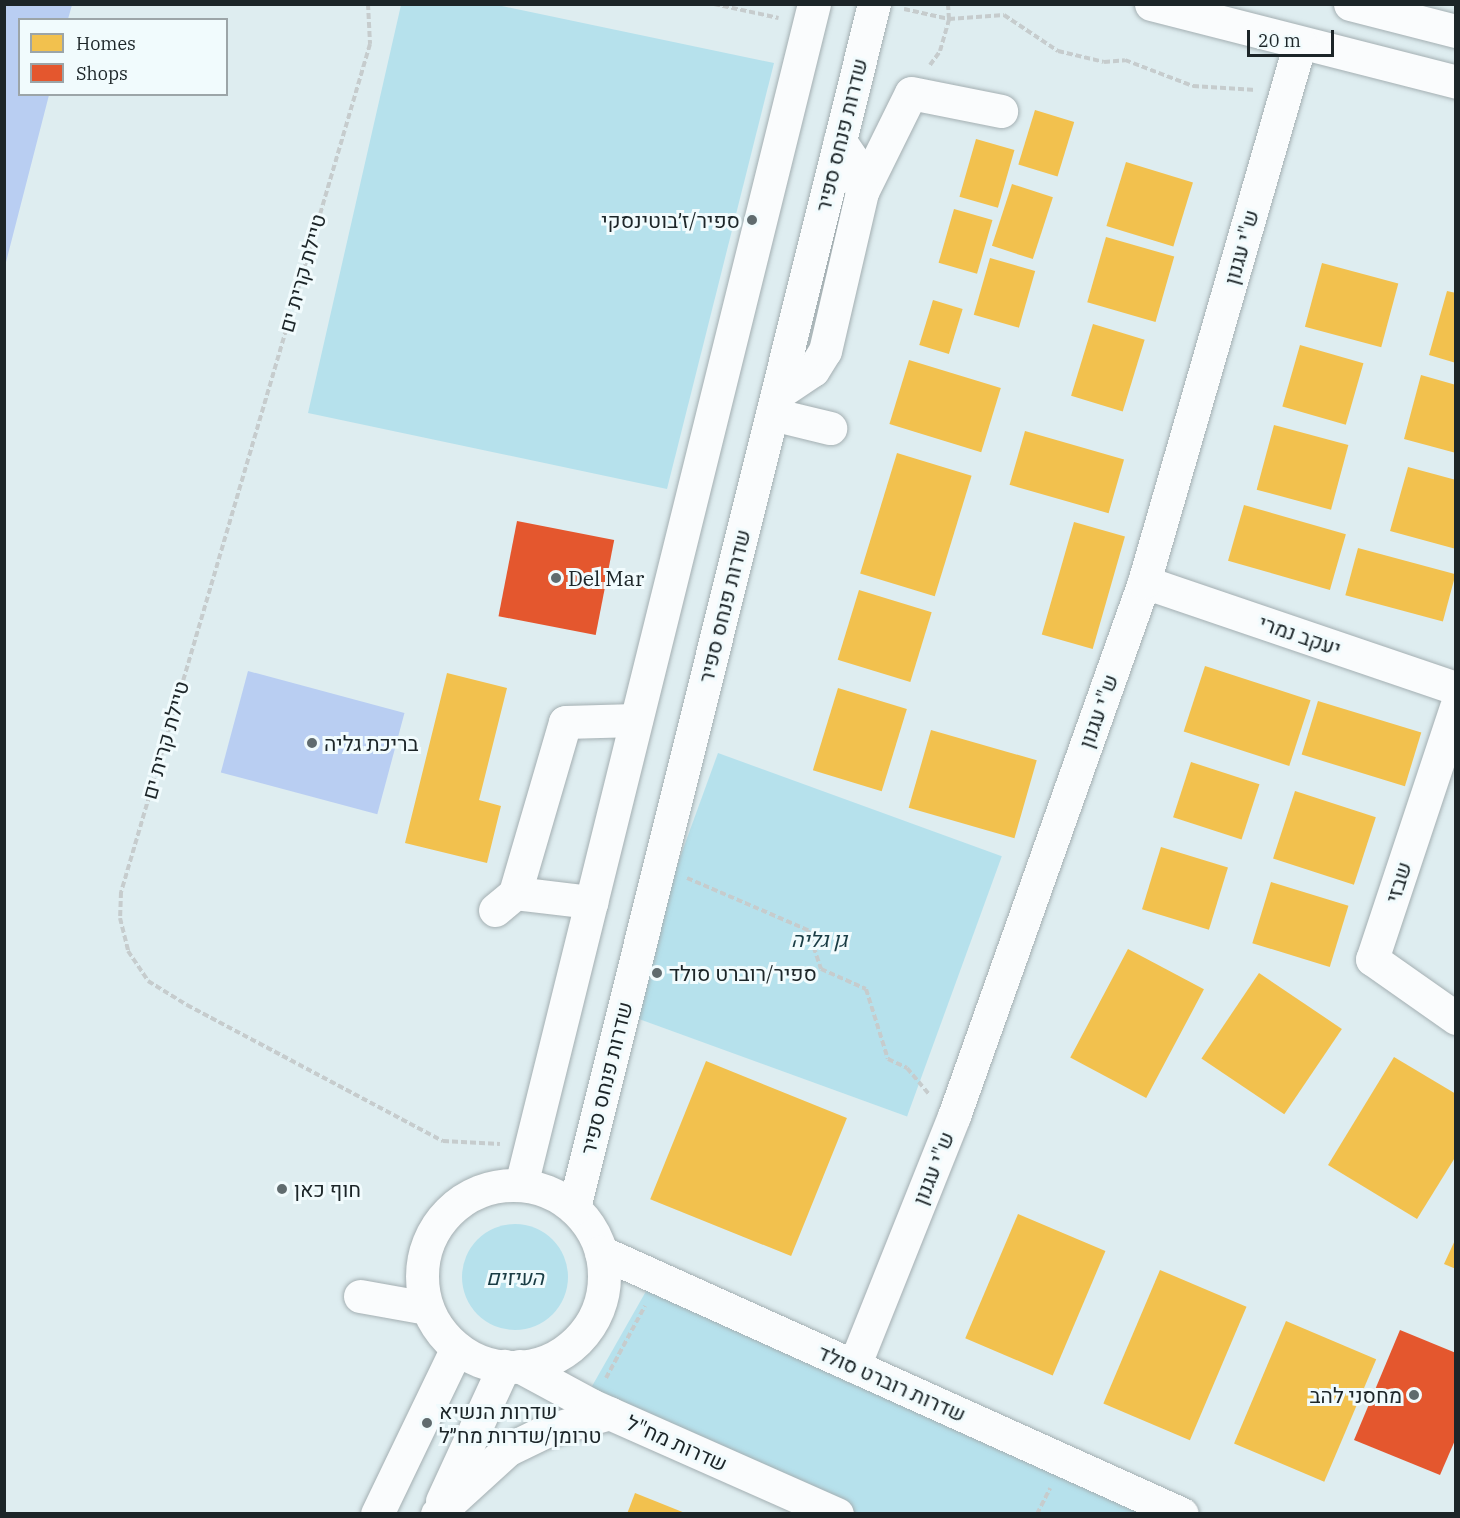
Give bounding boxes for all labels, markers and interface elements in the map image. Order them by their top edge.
legend [18,18,228,96]
scale bar [1250,18,1337,56]
text: 20 m [1258,29,1301,52]
text: Homes [76,32,136,55]
street label: שדרות פנחס ספיר [810,56,872,214]
text: Shops [76,62,128,85]
place label: ספיר/ז׳בוטינסקי [601,207,740,233]
street label: ש"י עגנון [1218,207,1264,287]
street label: טיילת קרית ים [273,211,331,335]
marker: ספיר/ז׳בוטינסקי [745,213,759,227]
street label: שדרות פנחס ספיר [693,527,755,685]
place label: Del Mar [568,565,644,591]
marker: Del Mar [549,571,563,585]
street label: יעקב נמרי [1256,609,1344,661]
street label: ש"י עגנון [1073,671,1123,751]
street label: טיילת קרית ים [136,678,194,802]
place label: בריכת גליה [324,730,419,756]
marker: בריכת גליה [305,736,319,750]
street label: שבזי [1380,858,1416,906]
park label: גן גליה [791,926,847,952]
place label: ספיר/רוברט סולד [669,960,817,986]
marker: ספיר/רוברט סולד [650,966,664,980]
street label: שדרות פנחס ספיר [575,999,637,1157]
street label: ש"י עגנון [907,1128,959,1208]
place label: חוף כאן [294,1176,361,1202]
marker: חוף כאן [275,1182,289,1196]
park label: העיזים [486,1264,544,1290]
street label: שדרות רוברט סולד [814,1339,970,1427]
place label: מחסני להב [1310,1382,1402,1408]
marker: מחסני להב [1407,1388,1421,1402]
place label: שדרות הנשיא טרומן/שדרות מח״ל [439,1398,601,1448]
street label: שדרות מח"ל [623,1410,731,1476]
marker: שדרות הנשיא טרומן/שדרות מח״ל [420,1416,434,1430]

